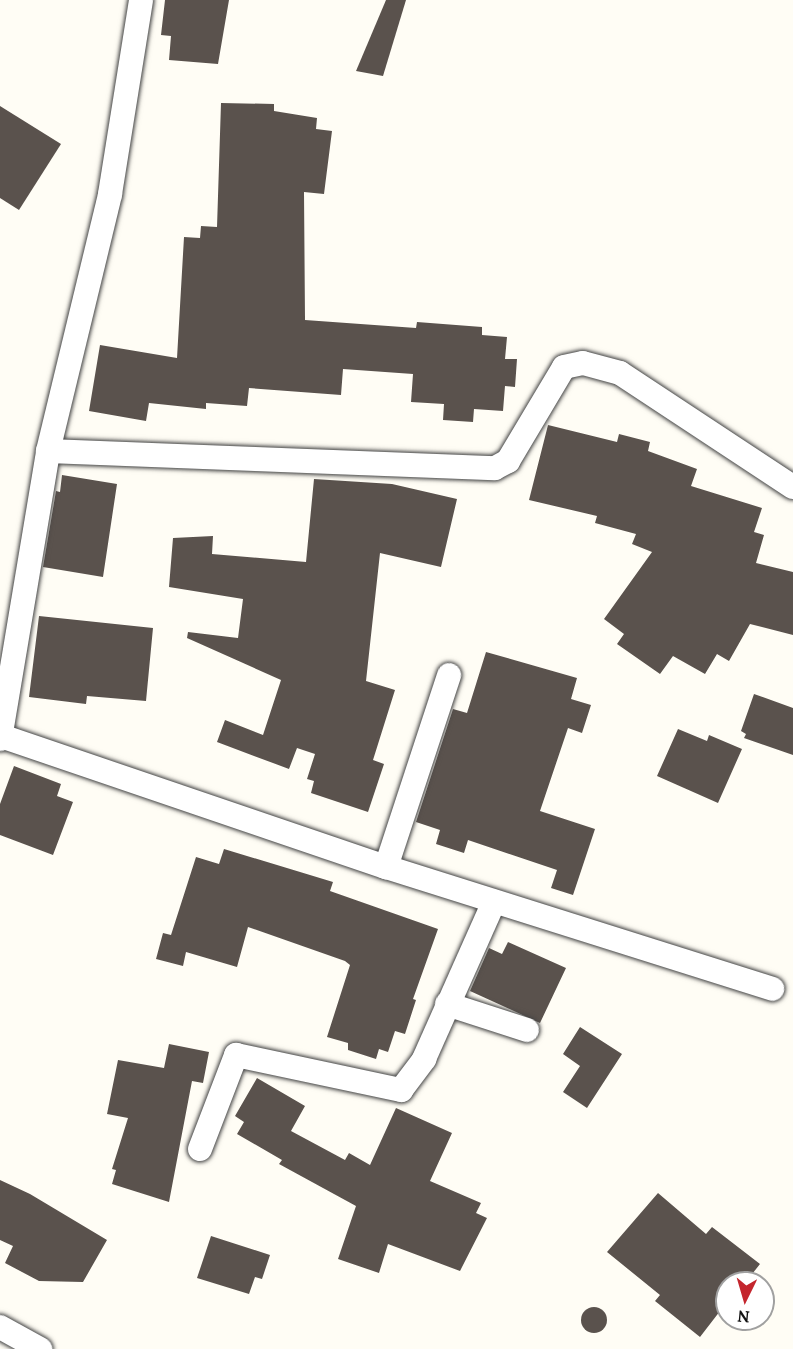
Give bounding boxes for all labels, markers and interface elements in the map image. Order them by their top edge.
north arrow [715,1271,775,1331]
text: N [737,1306,751,1327]

